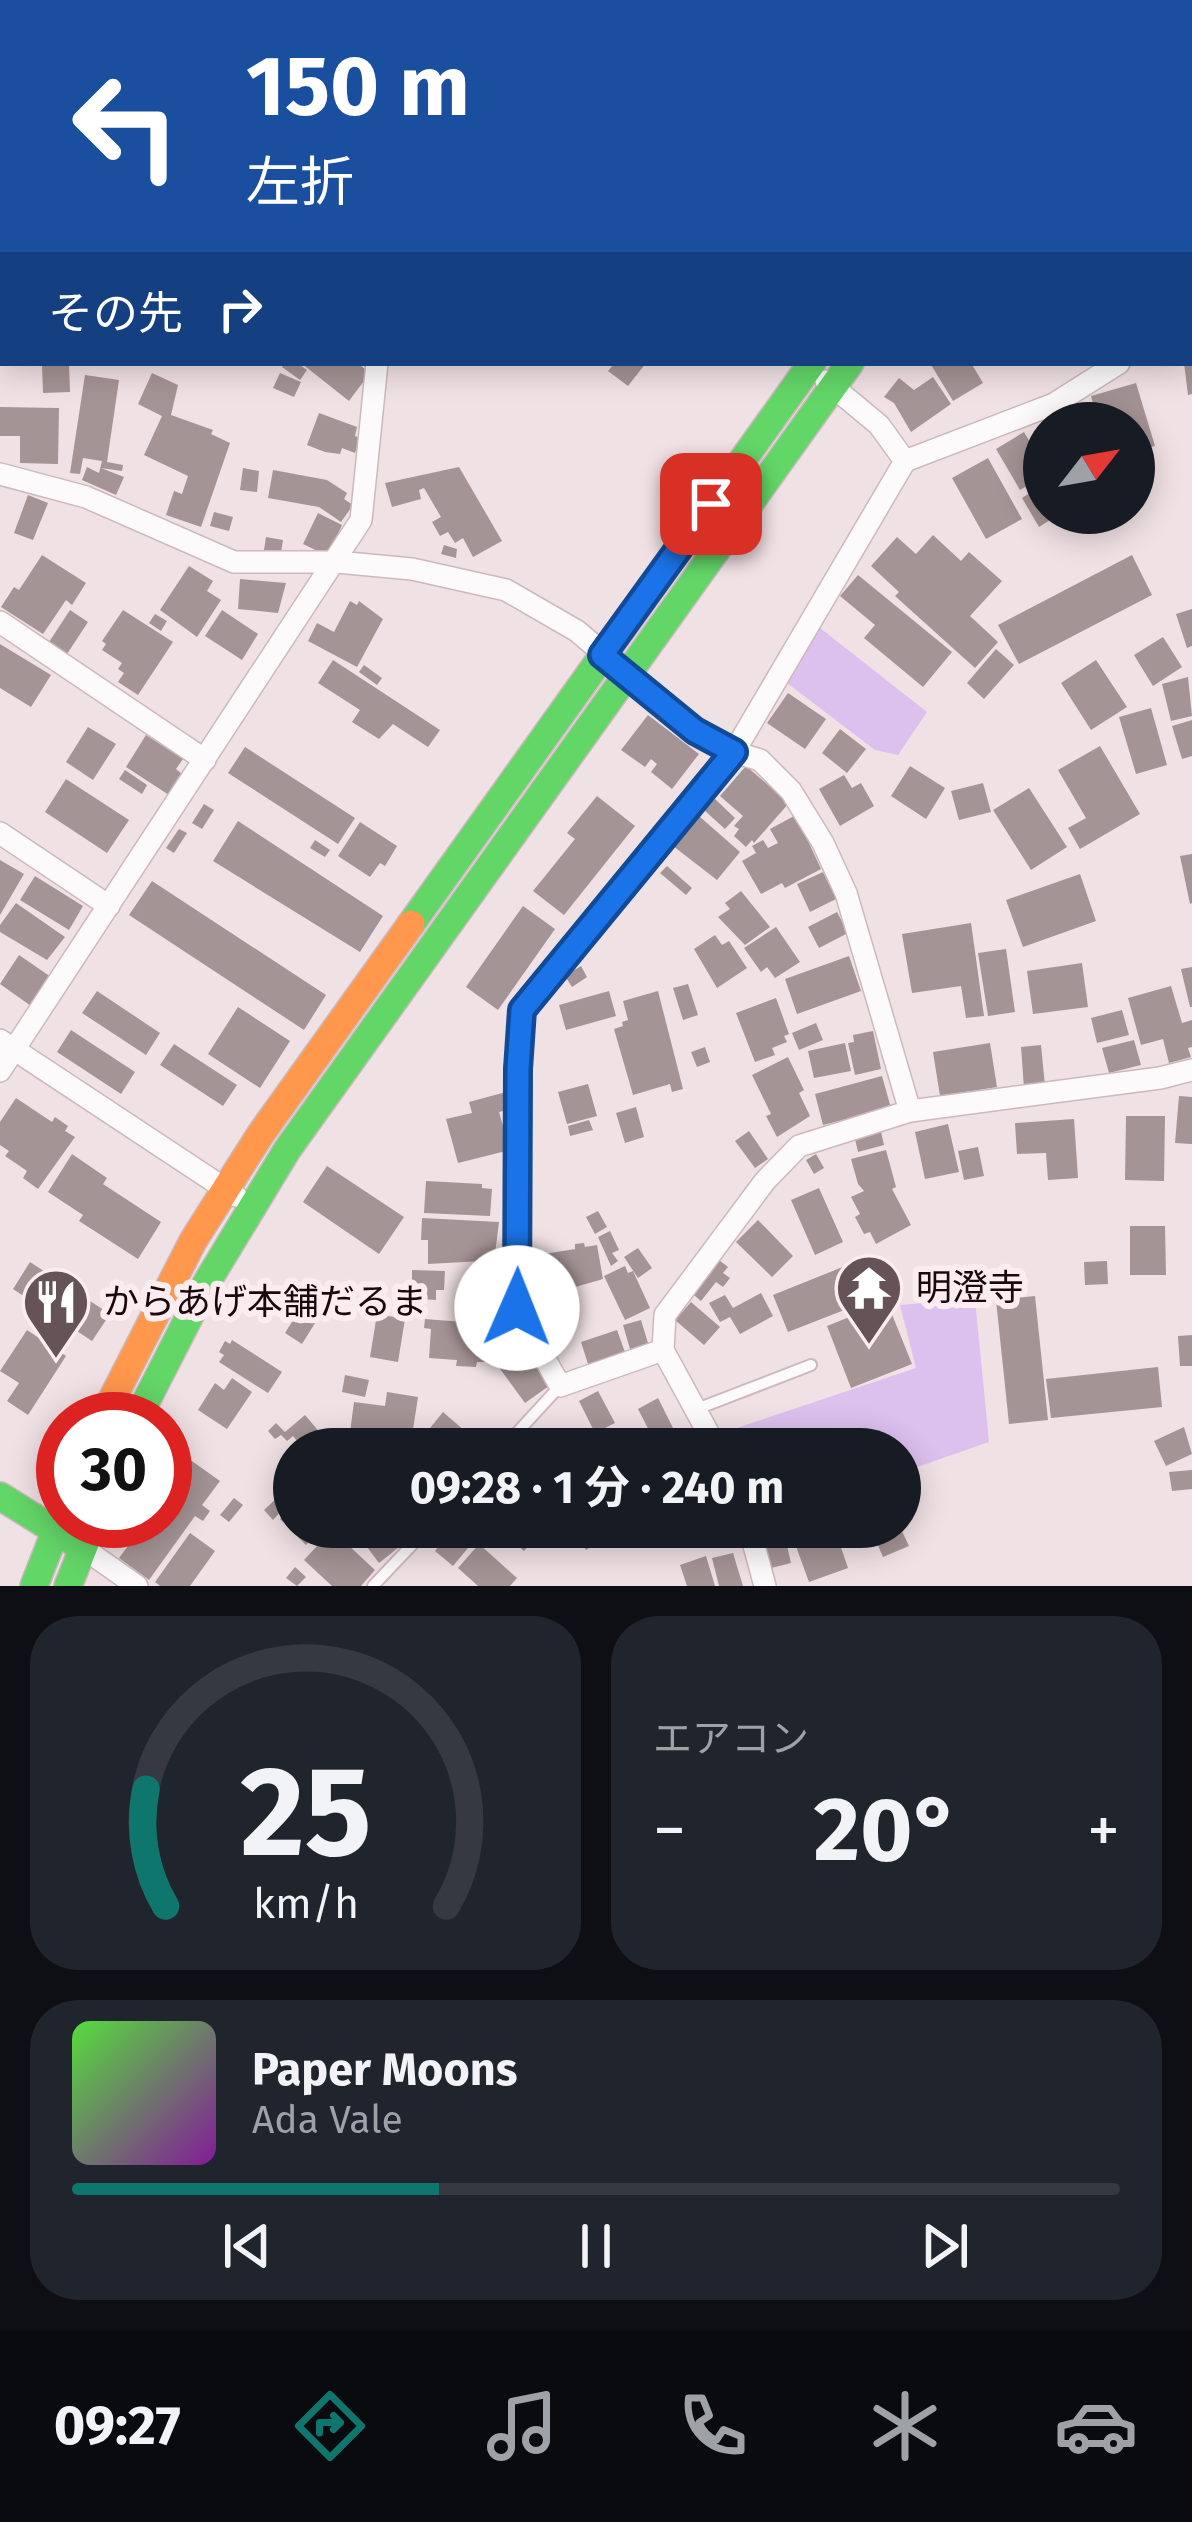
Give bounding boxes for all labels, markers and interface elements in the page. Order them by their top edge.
text: 150 m [246,36,470,137]
icon: left [48,48,204,204]
text: 左折 [246,151,354,215]
icon: right [207,276,273,342]
text: その先 [48,287,183,341]
north arrow [1023,402,1155,534]
map controls [1023,402,1155,534]
pin [660,453,762,555]
icon: arrive [678,471,744,537]
position arrow [454,1245,580,1371]
temple icon: 明澄寺 [834,1253,904,1347]
place label: 明澄寺 [916,1266,1024,1310]
restaurant icon: からあげ本舗だるま [21,1267,91,1361]
place label: からあげ本舗だるま [103,1280,427,1324]
speed limit sign: 30 [36,1392,192,1548]
text: 09:28 · 1 分 · 240 m [410,1461,784,1515]
text: エアコン [653,1716,809,1762]
text: 25 [240,1738,371,1888]
text: 20° [813,1776,960,1884]
text: − [653,1791,686,1870]
text: + [1087,1791,1120,1870]
text: km/h [252,1878,359,1929]
text: Paper Moons [252,2043,517,2097]
text: Ada Vale [252,2097,403,2143]
icon: previous [214,2213,280,2279]
icon: pause [563,2213,629,2279]
icon: next [912,2213,978,2279]
icon: directions [288,2384,372,2468]
icon: music [480,2384,564,2468]
icon: phone [671,2384,755,2468]
icon: climate [863,2384,947,2468]
icon: car [1054,2384,1138,2468]
text: 09:27 [54,2394,181,2458]

